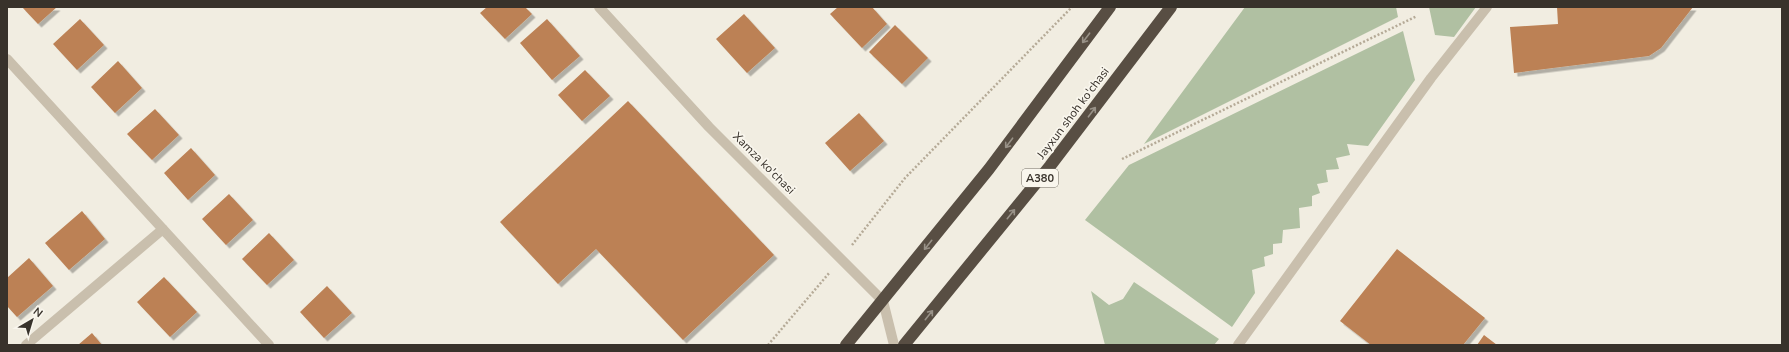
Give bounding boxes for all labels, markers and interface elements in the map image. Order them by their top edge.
one-way arrow [1082,33,1091,44]
street label: Jayxun shoh ko'chasi [1033,64,1113,163]
one-way arrow [1087,107,1096,118]
street label: Xamza ko'chasi [729,128,799,198]
one-way arrow [1005,137,1013,148]
road number: A380 [1022,169,1058,187]
one-way arrow [1007,209,1016,219]
one-way arrow [924,239,933,250]
north arrow [12,300,52,340]
text: N [30,304,46,321]
one-way arrow [925,309,933,320]

